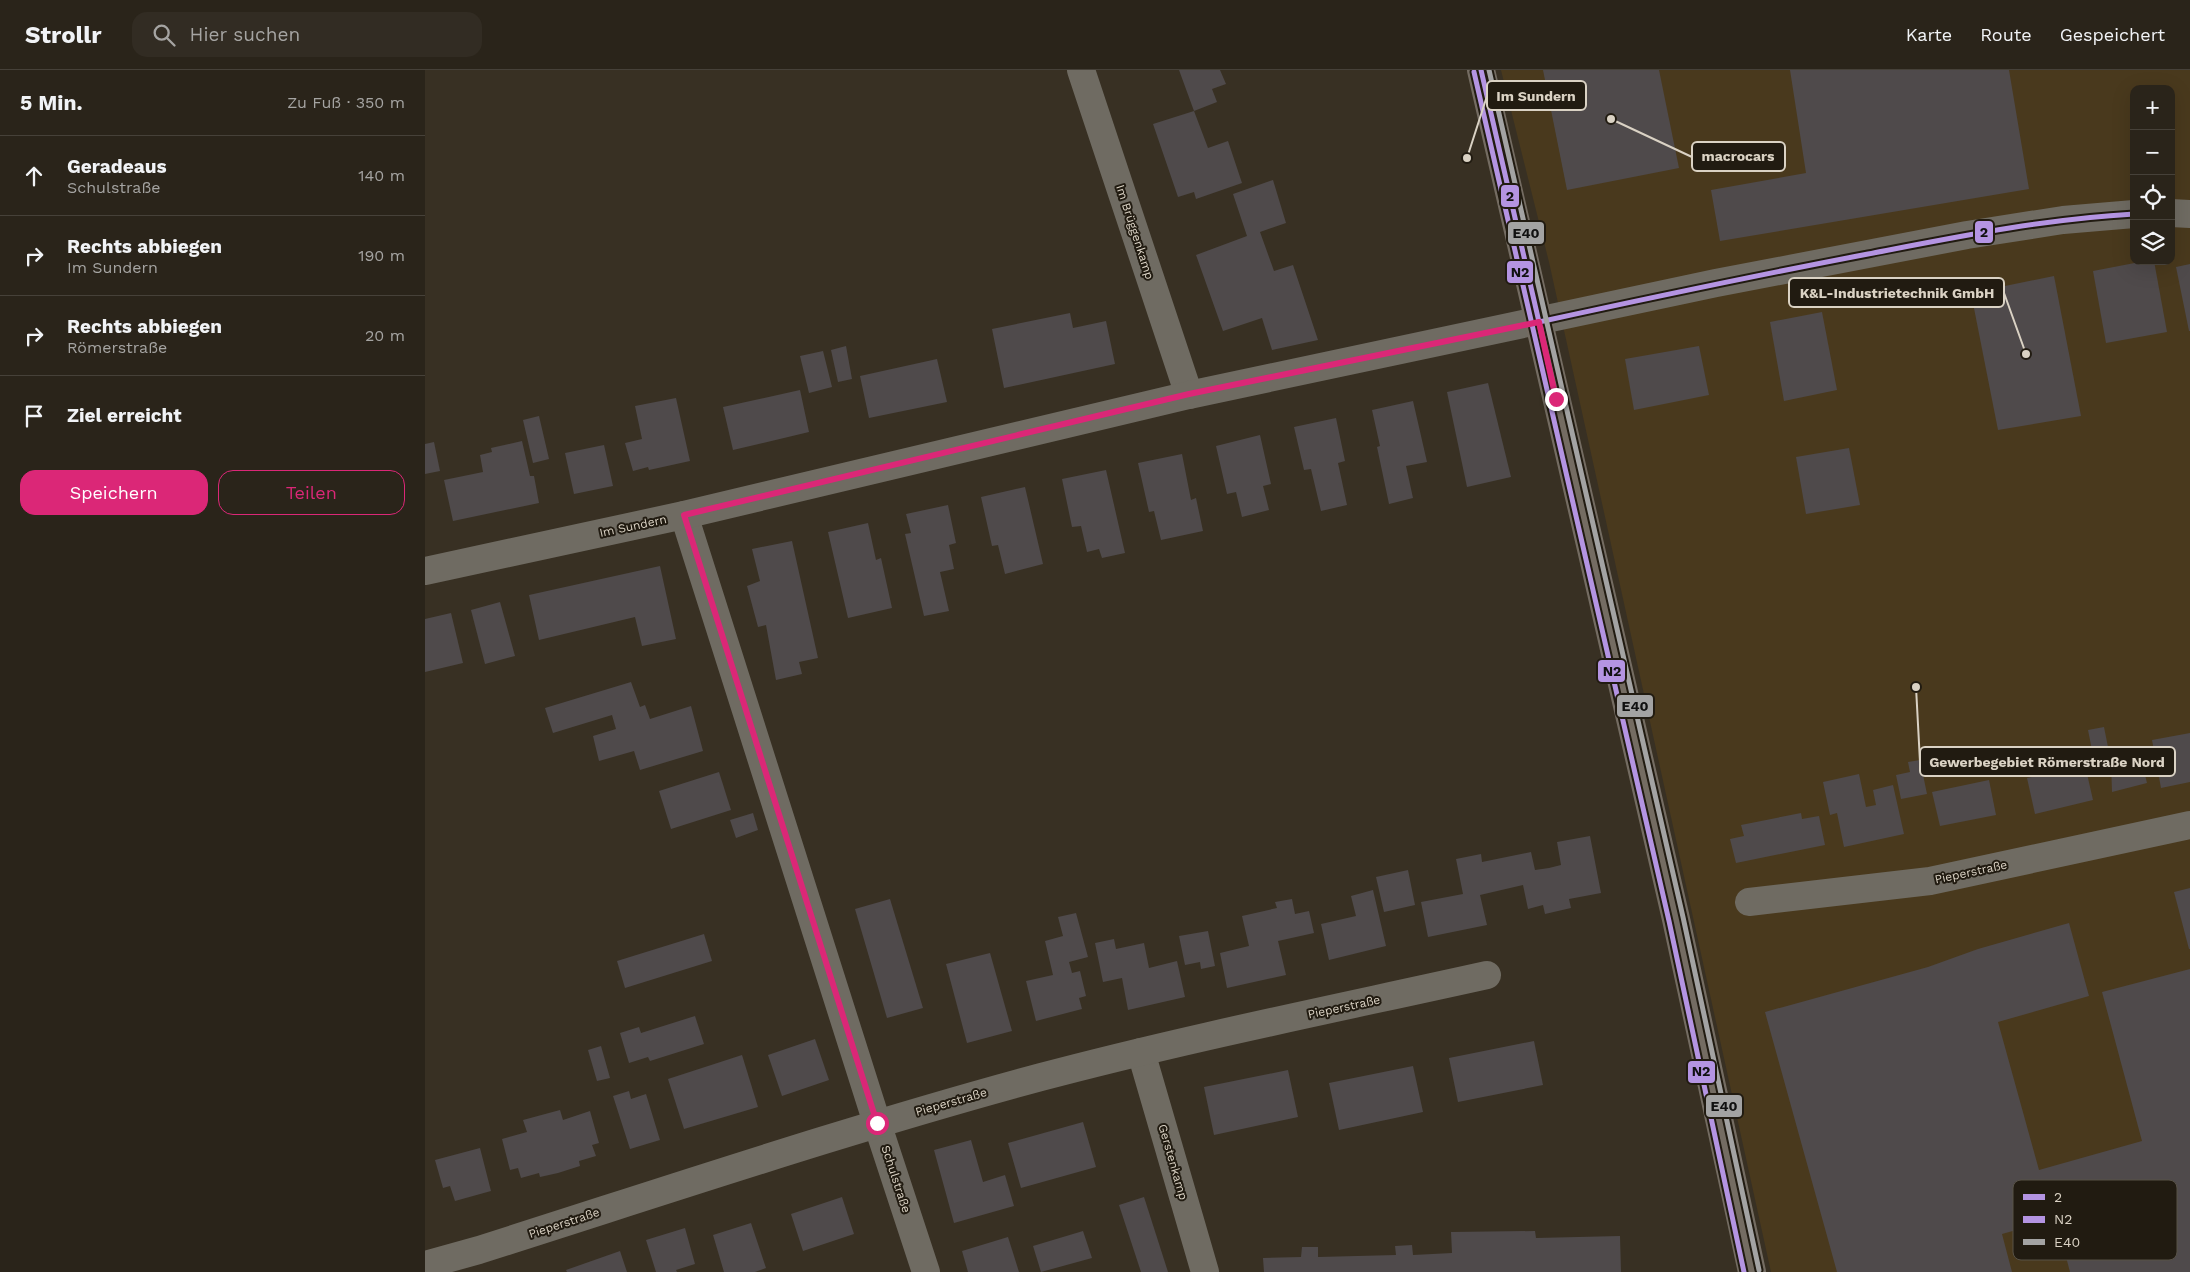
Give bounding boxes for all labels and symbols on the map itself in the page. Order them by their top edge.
callout: Im Sundern [1487,81,1586,110]
text: Im Sundern [1496,88,1576,104]
callout: macrocars [1692,142,1785,171]
text: macrocars [1702,148,1775,164]
street label: Im Brüggenkamp [1113,183,1157,281]
line badge: 2 [1500,184,1520,208]
text: 2 [1506,188,1514,204]
line badge: 2 [1974,220,1994,244]
line badge: E40 [1507,221,1545,245]
text: 2 [1980,224,1988,240]
text: E40 [1513,225,1539,241]
line badge: N2 [1506,260,1534,284]
text: N2 [1511,264,1529,280]
callout: K&L-Industrietechnik GmbH [1789,278,2004,307]
text: K&L-Industrietechnik GmbH [1800,285,1994,301]
route end [1545,388,1568,411]
street label: Im Sundern [598,512,668,540]
line badge: N2 [1597,659,1626,683]
text: N2 [1603,663,1621,679]
line badge: E40 [1616,694,1654,718]
text: E40 [1622,698,1648,714]
callout: Gewerbegebiet Römerstraße Nord [1920,747,2175,776]
text: Gewerbegebiet Römerstraße Nord [1929,754,2165,770]
street label: Pieperstraße [1933,857,2009,887]
street label: Pieperstraße [1306,992,1382,1022]
line badge: N2 [1687,1060,1716,1084]
text: N2 [1692,1063,1710,1079]
street label: Pieperstraße [914,1085,988,1119]
line badge: E40 [1705,1094,1743,1118]
text: E40 [1711,1098,1737,1114]
route start [866,1112,889,1135]
street label: Gerstenkamp [1155,1122,1191,1202]
street label: Schulstraße [879,1143,914,1215]
legend [2013,1180,2177,1260]
text: 2 [2054,1189,2062,1205]
street label: Pieperstraße [527,1205,601,1241]
text: N2 [2054,1211,2072,1227]
text: E40 [2054,1234,2080,1250]

